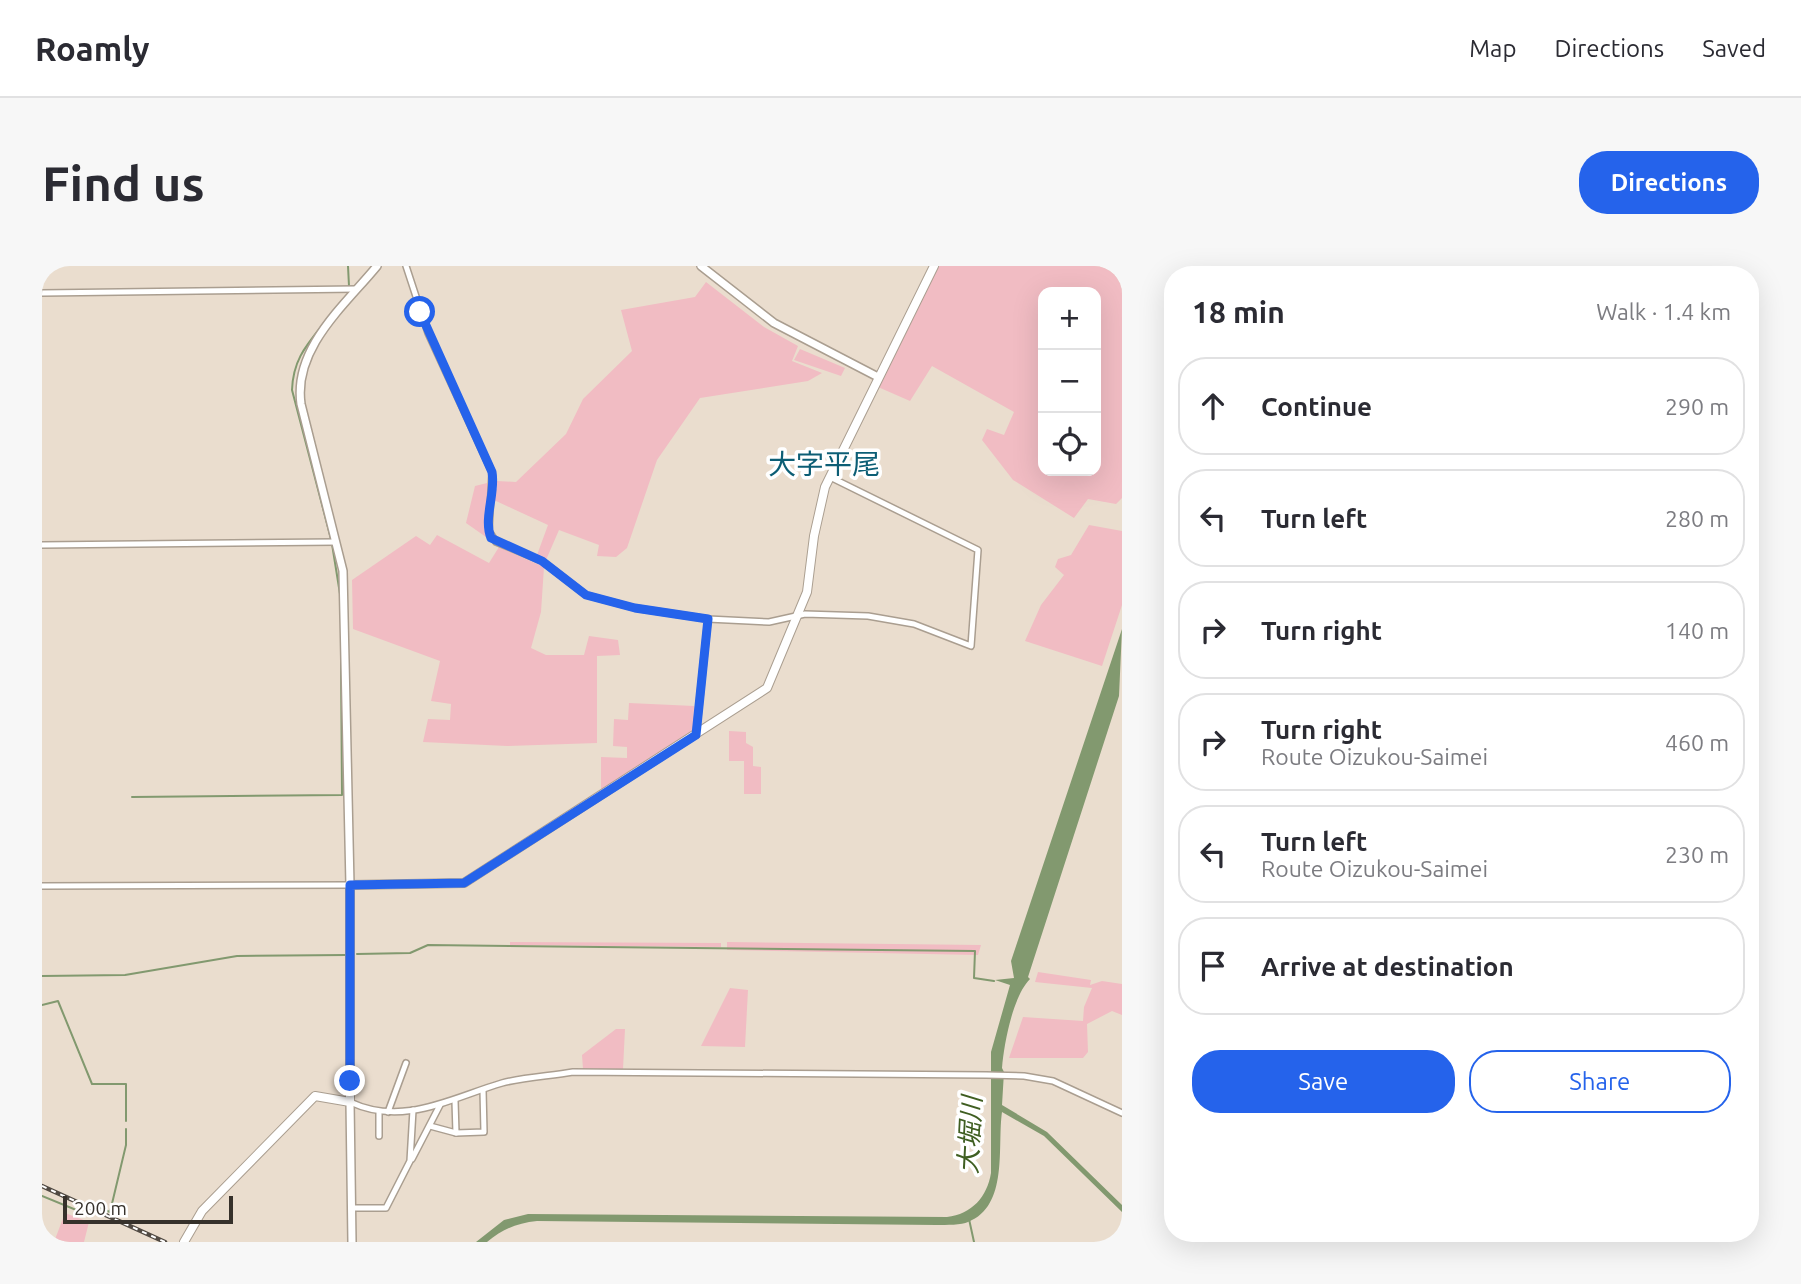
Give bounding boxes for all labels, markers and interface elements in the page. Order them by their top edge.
text: Roamly [35,30,149,67]
text: Map [1469,35,1516,62]
text: Directions [1554,35,1664,62]
text: Saved [1702,35,1766,62]
button: Directions [1579,151,1759,214]
text: Find us [42,155,205,210]
map controls [1038,287,1101,476]
button: + [1038,287,1101,350]
text: 18 min [1192,295,1285,329]
route start [404,296,435,327]
text: Walk · 1.4 km [1596,299,1731,324]
button: − [1038,350,1101,413]
icon: ahead [1194,387,1232,425]
text: Continue [1261,392,1372,421]
text: 290 m [1665,394,1729,419]
button: locate [1038,413,1101,476]
district label: 大字平尾 [768,448,880,479]
icon: left [1194,499,1232,537]
text: Turn left [1261,504,1367,533]
text: 280 m [1665,506,1729,531]
icon: right [1194,611,1232,649]
text: Turn right [1261,616,1382,645]
text: 140 m [1665,618,1729,643]
text: Turn right [1261,715,1382,744]
icon: right [1194,723,1232,761]
text: 460 m [1665,730,1729,755]
text: Route Oizukou-Saimei [1261,744,1488,769]
text: Turn left [1261,827,1367,856]
icon: left [1194,835,1232,873]
text: 230 m [1665,842,1729,867]
text: Route Oizukou-Saimei [1261,856,1488,881]
icon: arrive [1194,947,1232,985]
text: Arrive at destination [1261,952,1514,981]
button: Save [1192,1050,1455,1113]
button: Share [1469,1050,1731,1113]
route end [334,1065,365,1096]
water label: 大堀川 [953,1092,986,1175]
scale bar [63,1193,233,1225]
text: 200 m [74,1197,127,1219]

